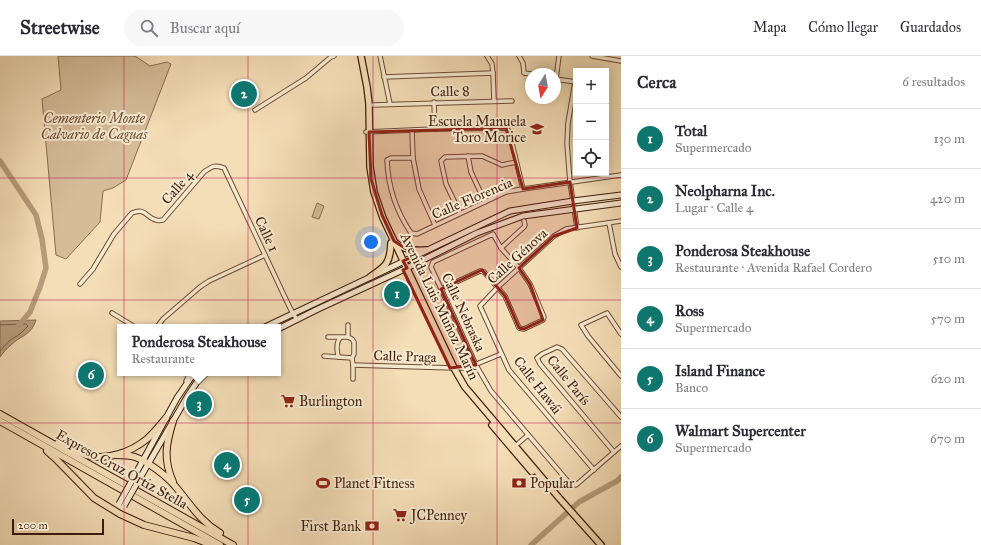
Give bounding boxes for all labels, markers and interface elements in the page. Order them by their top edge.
search box [124,10,404,46]
text: Streetwise [20,16,100,39]
icon: search [138,17,160,39]
text: Buscar aquí [170,19,240,37]
text: Mapa [753,19,786,36]
text: Cómo llegar [808,19,878,36]
text: Guardados [900,19,961,36]
north arrow [525,68,561,104]
map controls [573,68,609,176]
button: + [573,68,609,104]
text: Cerca [637,72,676,93]
text: 6 resultados [902,74,965,90]
pin: 2 [231,79,257,109]
street label: Calle 8 [430,83,470,100]
button: − [573,104,609,140]
park label: Cementerio Monte Calvario de Caguas [41,110,148,143]
place label: Escuela Manuela Toro Morice [428,113,526,146]
school or university icon: Escuela Manuela Toro Morice [529,121,545,137]
text: Total [675,122,707,140]
text: 1 [647,131,653,147]
text: 130 m [933,131,965,147]
button: locate [573,140,609,176]
text: Supermercado [675,140,751,156]
street label: Calle 4 [158,166,198,208]
street label: Calle Florencia [429,174,515,223]
text: Neolpharna Inc. [675,182,775,200]
text: 2 [647,191,653,207]
text: 420 m [930,191,965,207]
text: Lugar · Calle 4 [675,200,753,216]
street label: Calle 1 [251,214,282,255]
street label: Calle Génova [484,225,551,288]
street label: Avenida Luis Muñoz Marín [396,229,483,383]
your location [361,232,381,252]
text: Ponderosa Steakhouse [675,242,810,260]
text: 3 [647,251,653,267]
text: 510 m [933,251,965,267]
text: Restaurante · Avenida Rafael Cordero [675,260,872,276]
street label: Calle Nebraska [438,270,489,354]
pin: 1 [384,279,410,309]
text: Ross [675,302,704,320]
text: 4 [646,311,654,327]
text: 570 m [931,311,965,327]
text: Supermercado [675,320,751,336]
popup [117,324,281,376]
text: Ponderosa Steakhouse [131,333,267,351]
street label: Calle Praga [373,347,437,366]
text: Restaurante [131,351,195,367]
street label: Calle París [543,352,594,409]
street label: Calle Hawái [510,353,566,418]
pin: 6 [78,360,104,390]
text: Island Finance [675,362,765,380]
text: 5 [647,371,653,387]
text: 620 m [931,371,965,387]
text: Banco [675,380,708,396]
pin: 3 [186,389,212,419]
supermarket icon: Burlington [280,393,296,409]
place label: Burlington [299,393,363,410]
text: Walmart Supercenter [675,422,806,440]
street label: Expreso Cruz Ortiz Stella [53,426,191,513]
text: 6 [647,431,653,447]
text: 670 m [930,431,965,447]
text: Supermercado [675,440,751,456]
pin: 4 [214,450,240,480]
sports icon: Planet Fitness [315,475,331,491]
place label: Planet Fitness [334,475,415,492]
bank icon: Popular [511,475,527,491]
place label: Popular [530,475,575,492]
pin: 5 [234,485,260,515]
supermarket icon: JCPenney [392,507,408,523]
place label: JCPenney [409,507,467,525]
scale bar [12,517,104,536]
place label: First Bank [300,518,361,535]
bank icon: First Bank [364,518,380,534]
text: 200 m [18,519,48,532]

